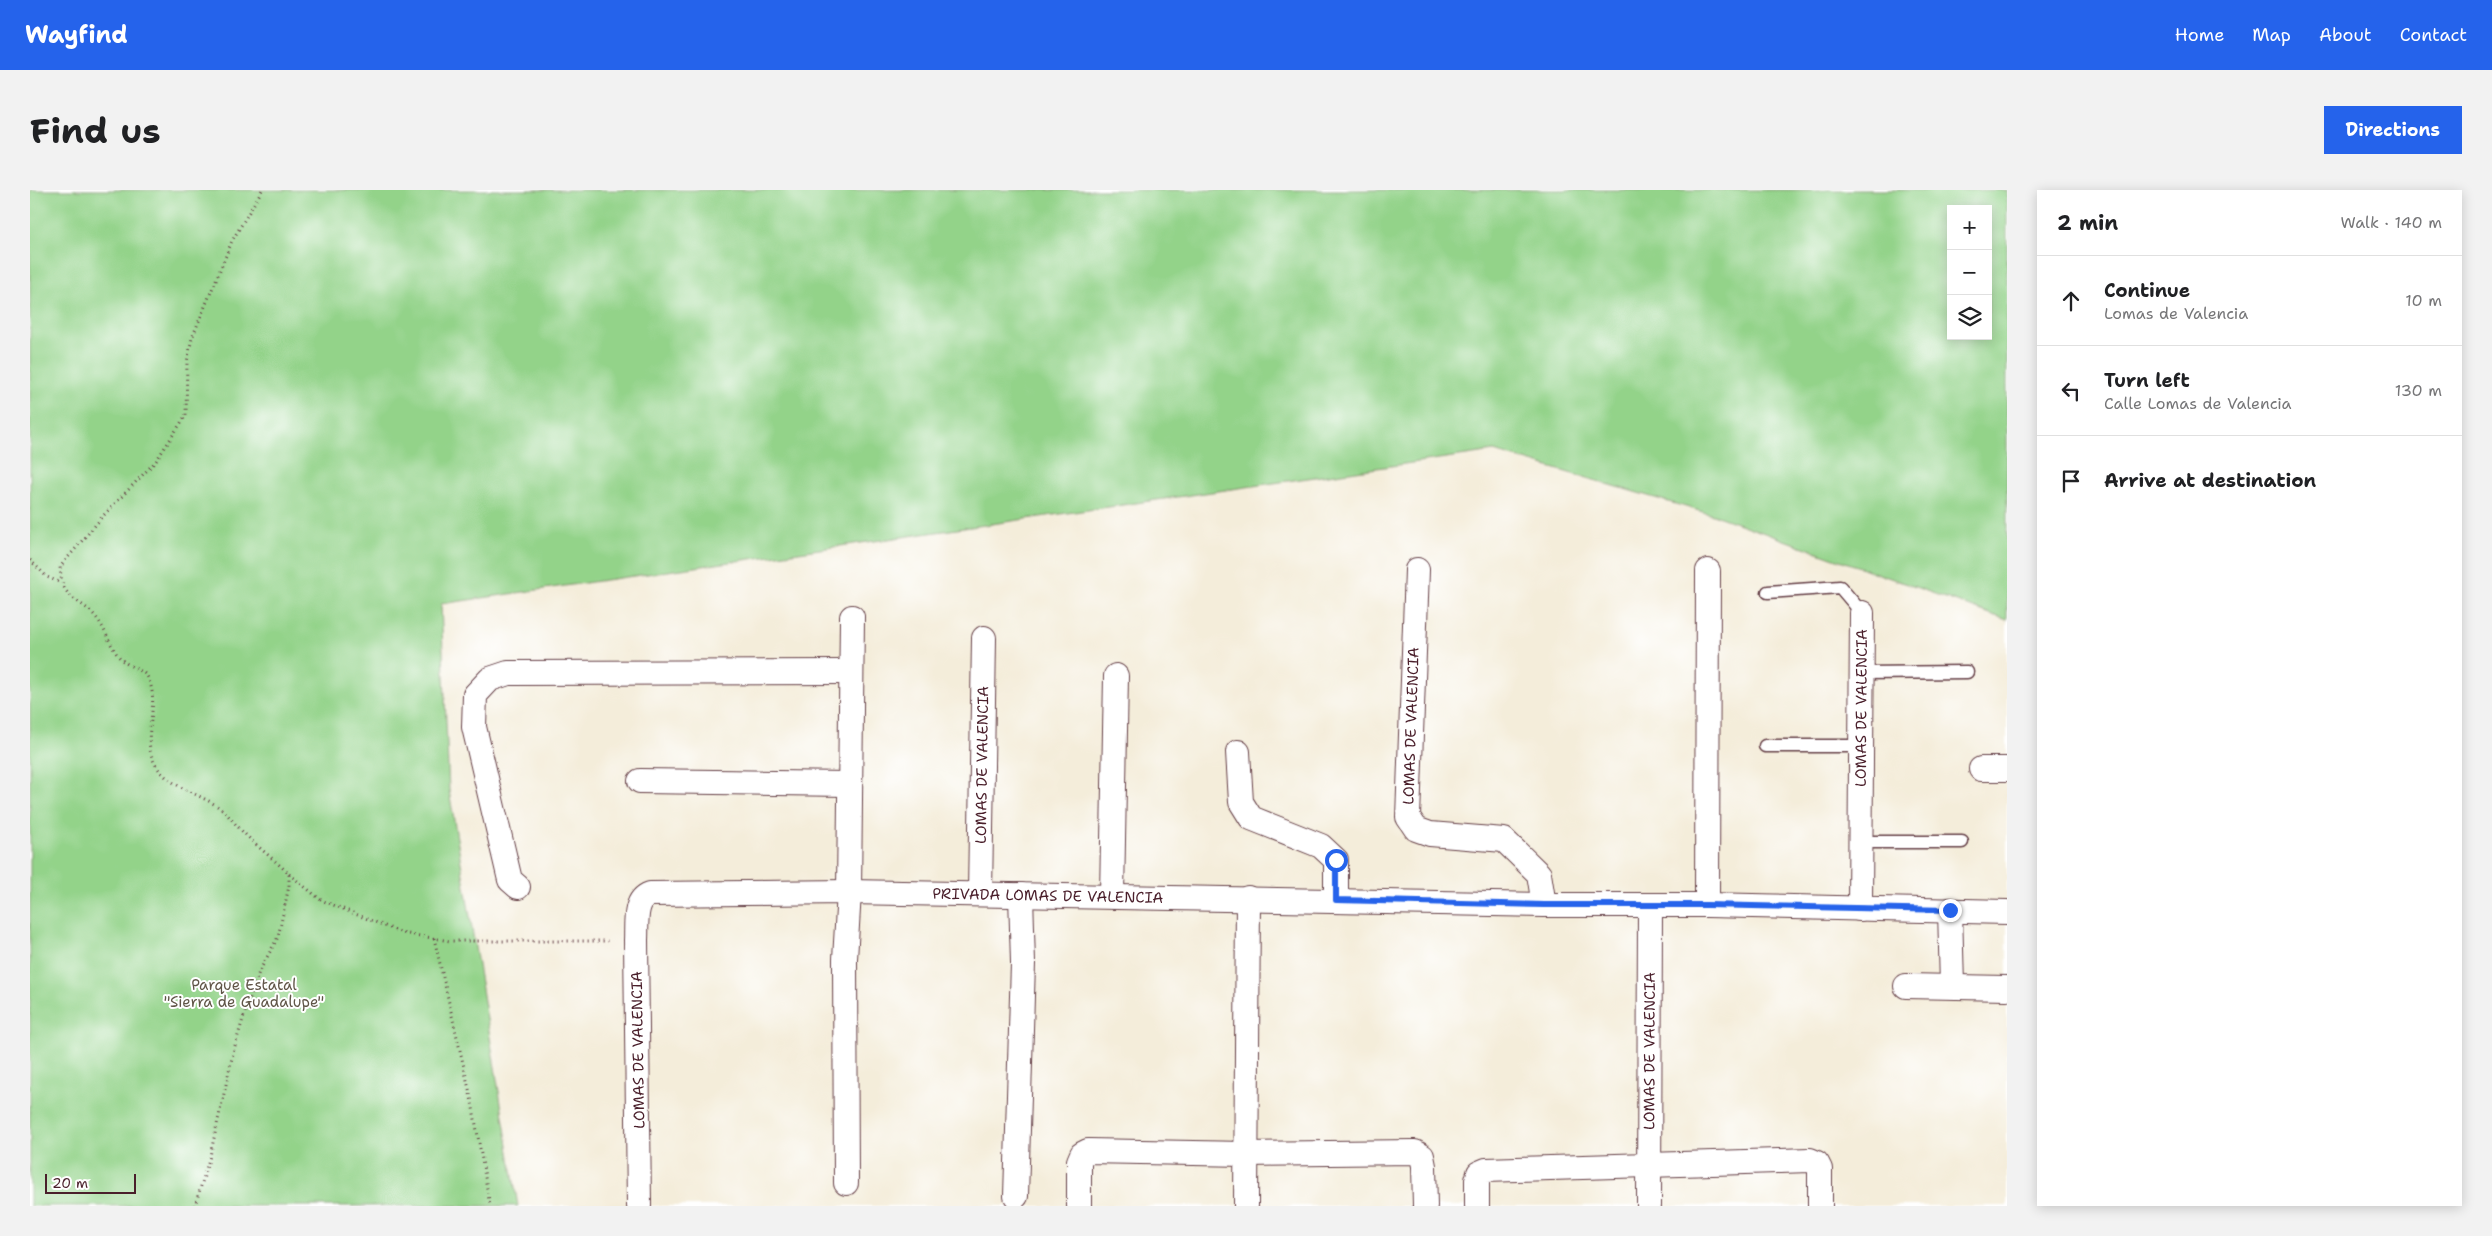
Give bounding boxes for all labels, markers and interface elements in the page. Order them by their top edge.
text: Wayfind [25,19,128,51]
text: Home [2175,23,2224,47]
text: Map [2252,23,2291,47]
text: About [2319,23,2372,47]
text: Contact [2400,23,2467,47]
button: Directions [2324,106,2462,154]
text: Find us [30,107,161,154]
map controls [1947,205,1992,340]
button: + [1947,205,1992,250]
text: 2 min [2057,209,2118,237]
text: Walk · 140 m [2340,212,2442,233]
button: − [1947,250,1992,295]
text: Continue [2104,278,2190,303]
icon: ahead [2057,287,2085,315]
text: 10 m [2405,290,2442,311]
button: layers [1947,295,1992,340]
text: Lomas de Valencia [2104,303,2248,324]
text: Turn left [2104,368,2190,393]
icon: left [2057,377,2085,405]
text: 130 m [2395,380,2442,401]
text: Calle Lomas de Valencia [2104,393,2292,414]
icon: arrive [2057,467,2085,495]
text: Arrive at destination [2104,468,2316,493]
street label: LOMAS DE VALENCIA [1851,629,1872,787]
street label: LOMAS DE VALENCIA [1398,647,1424,805]
street label: LOMAS DE VALENCIA [971,686,993,844]
route start [1325,849,1348,872]
street label: PRIVADA LOMAS DE VALENCIA [932,884,1164,908]
route end [1939,899,1962,922]
street label: LOMAS DE VALENCIA [627,971,649,1129]
street label: LOMAS DE VALENCIA [1639,972,1660,1130]
park label: Parque Estatal "Sierra de Guadalupe" [164,975,324,1012]
scale bar [45,1171,136,1194]
text: 20 m [52,1174,88,1192]

